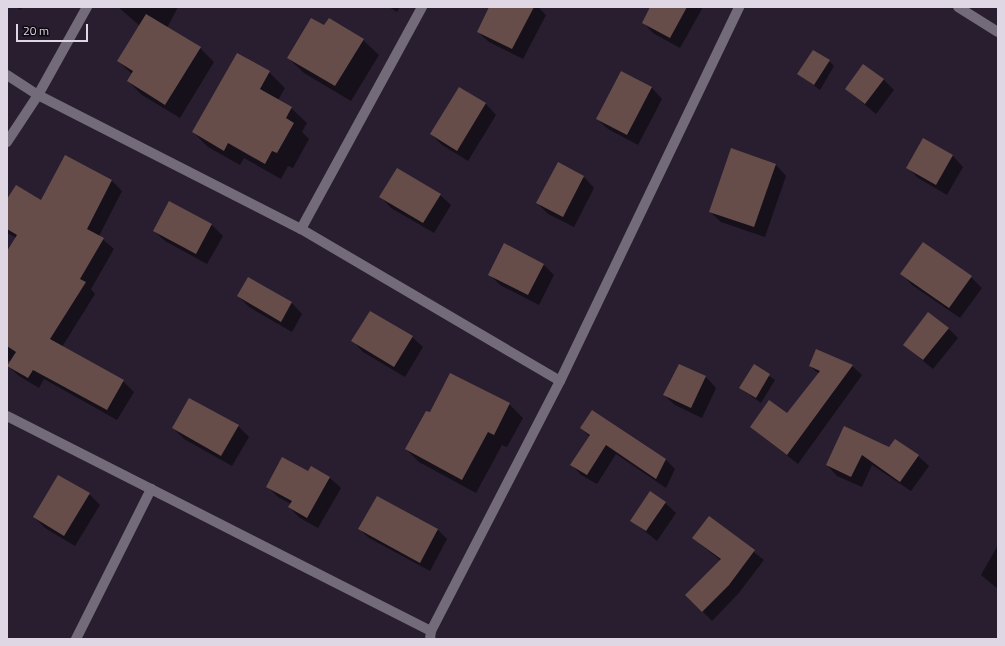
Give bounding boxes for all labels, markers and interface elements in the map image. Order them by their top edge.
scale bar [18,16,90,42]
text: 20 m [23,21,49,40]

